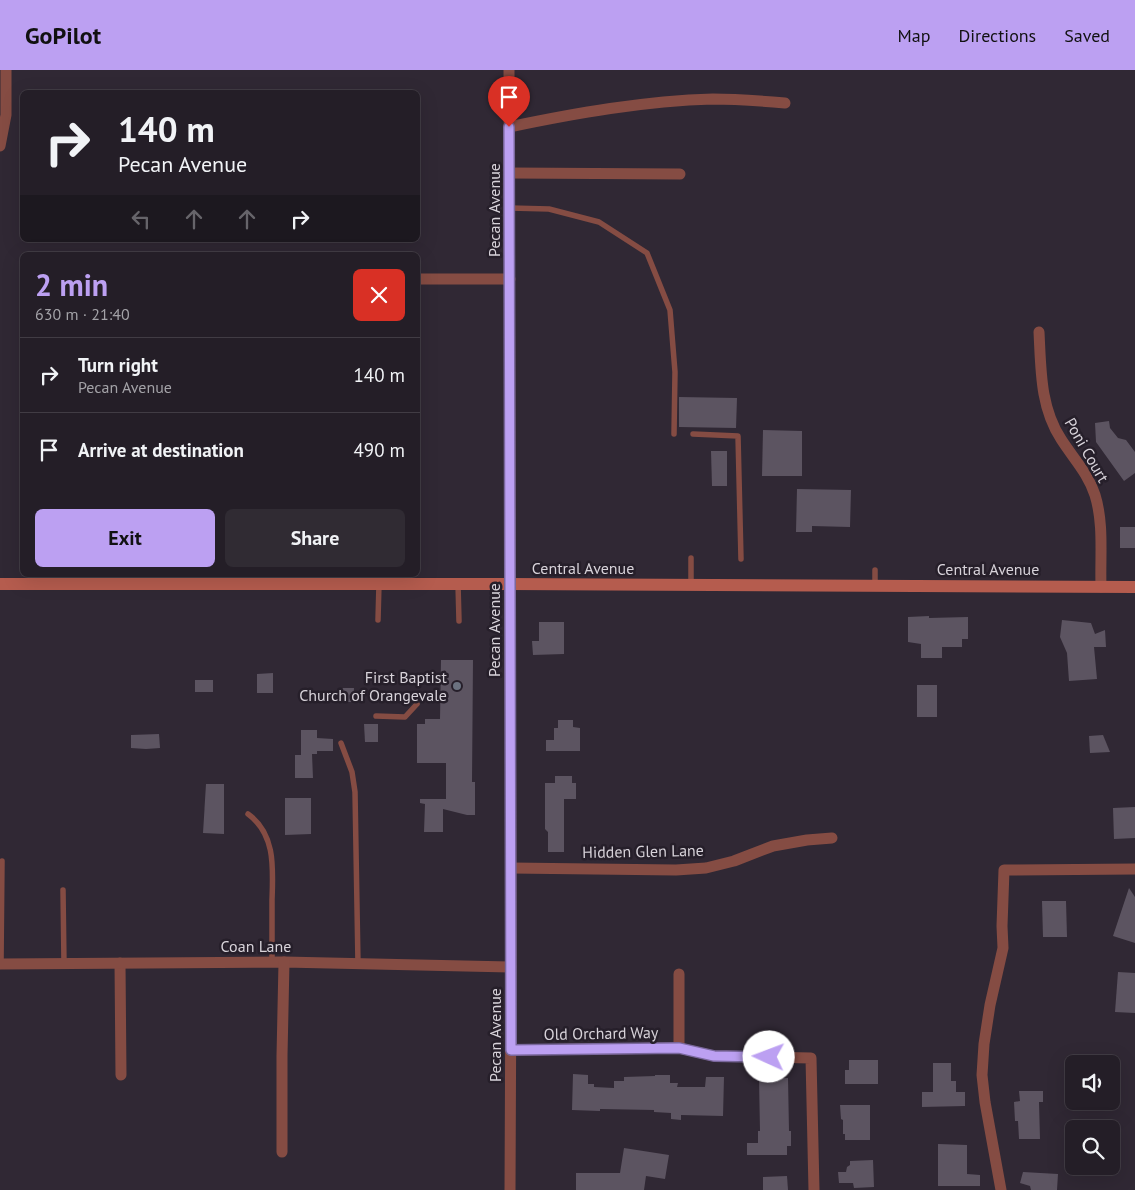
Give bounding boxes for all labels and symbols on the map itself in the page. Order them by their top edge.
pin [488,76,530,127]
street label: Pecan Avenue [484,163,504,257]
street label: Poni Court [1060,414,1114,486]
street label: Central Avenue [532,558,634,578]
street label: Central Avenue [937,559,1039,579]
street label: Pecan Avenue [484,583,504,677]
place label: First Baptist Church of Orangevale [299,667,448,705]
marker: First Baptist Church of Orangevale [451,680,463,692]
street label: Hidden Glen Lane [582,840,704,862]
street label: Coan Lane [221,936,291,956]
street label: Pecan Avenue [485,988,505,1082]
street label: Old Orchard Way [543,1022,659,1044]
position arrow [742,1030,794,1082]

